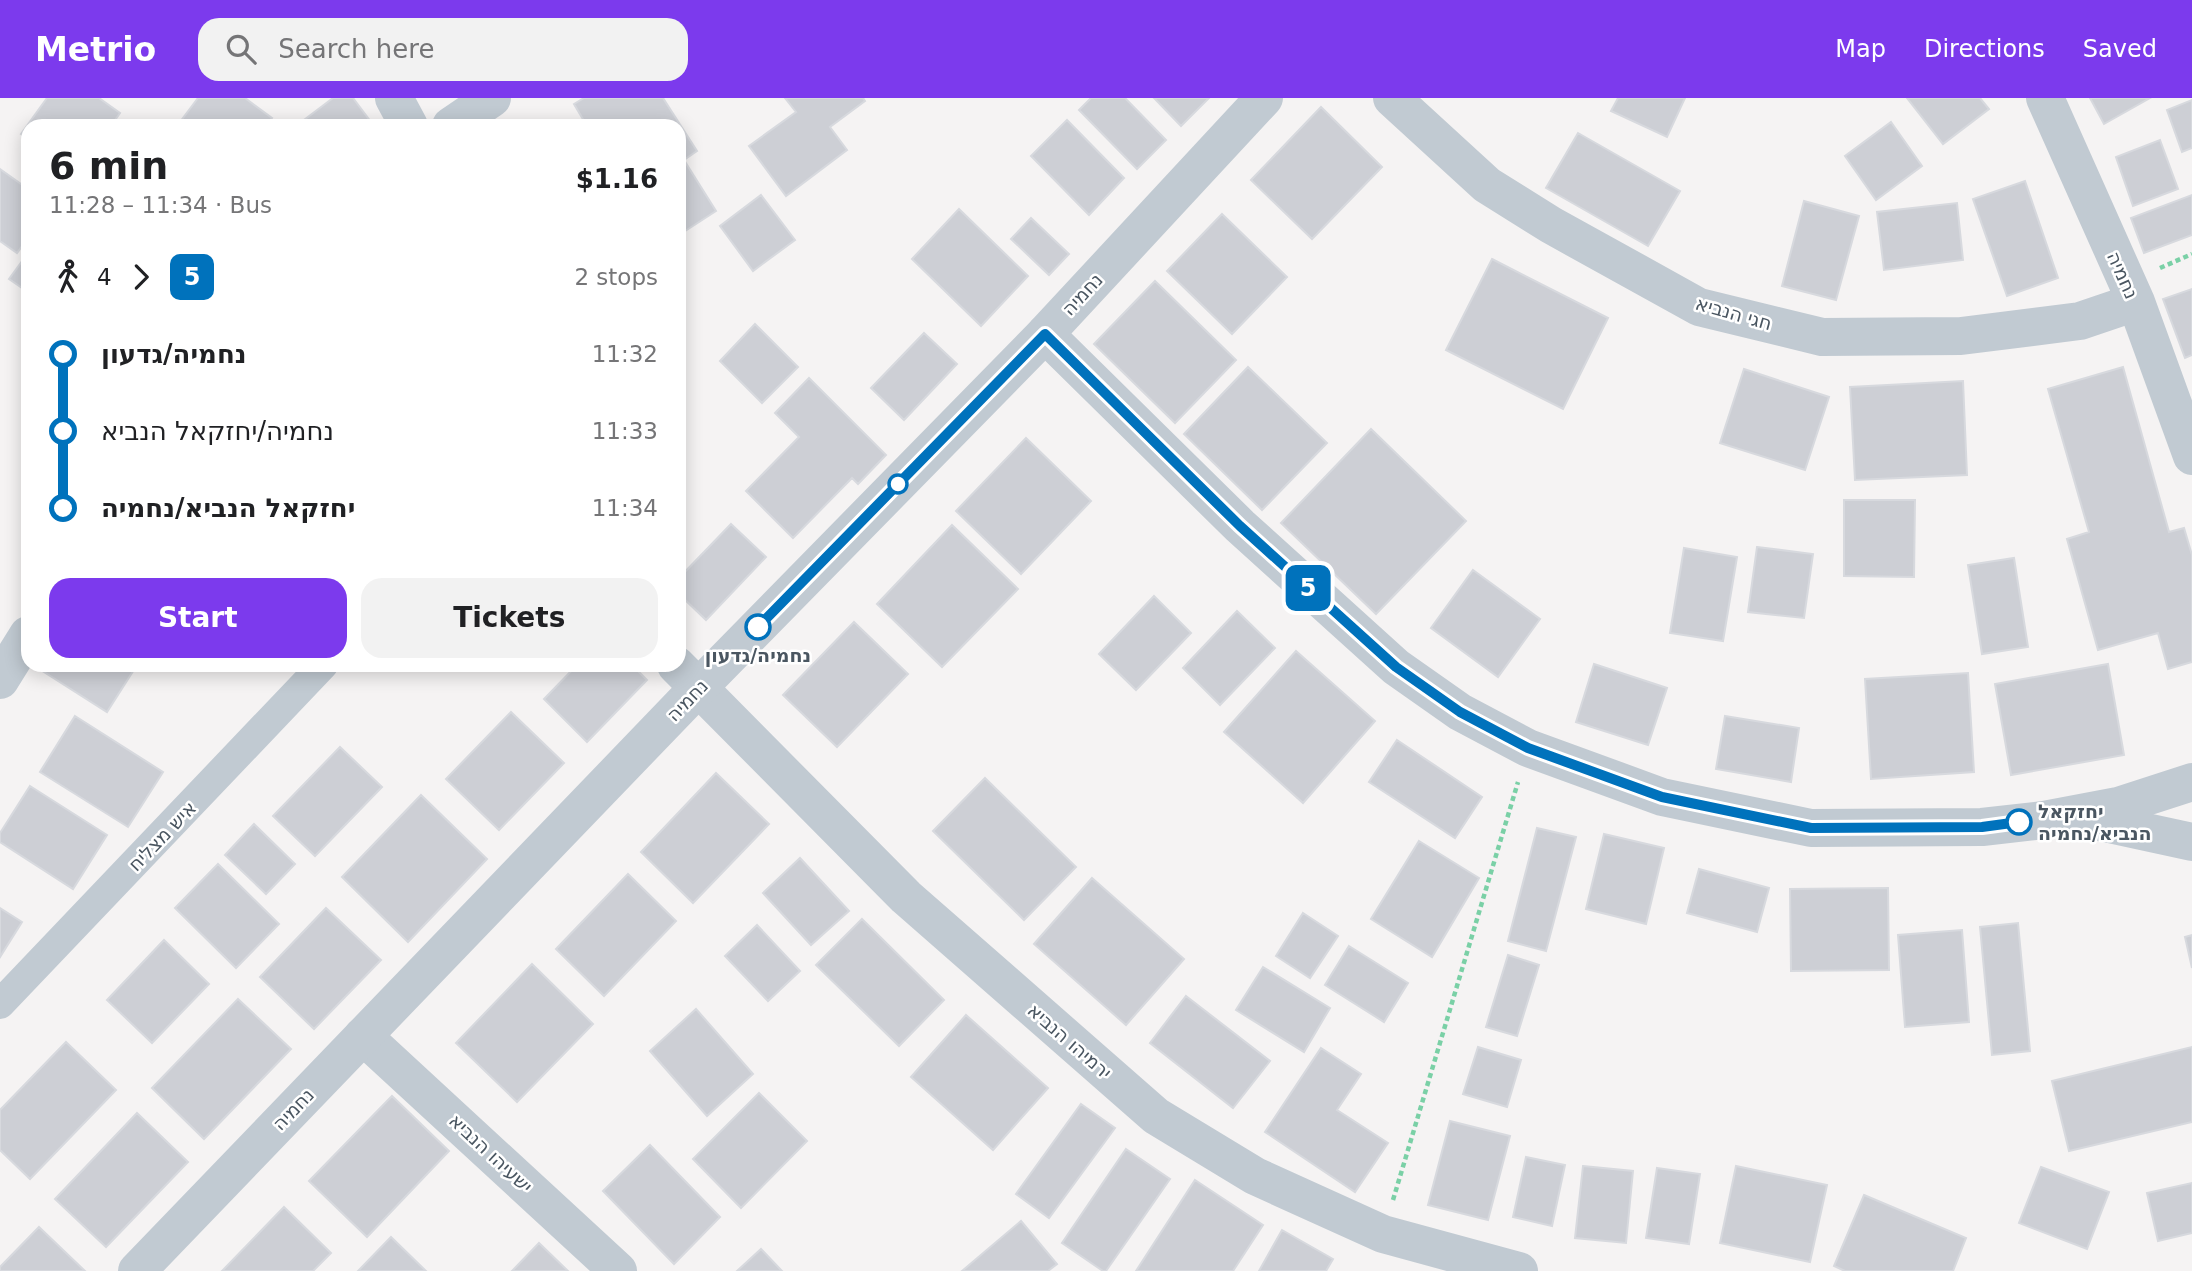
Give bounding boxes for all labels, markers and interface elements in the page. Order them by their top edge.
search box [198,18,688,81]
text: Metrio [35,30,156,69]
icon: search [222,30,260,68]
text: Search here [278,34,434,64]
text: Map [1835,35,1886,63]
text: Directions [1924,35,2045,63]
text: Saved [2083,35,2157,63]
text: 6 min [49,144,168,188]
text: $1.16 [576,164,658,194]
text: 11:28 – 11:34 · Bus [49,192,272,218]
street label: נחמיה [2103,248,2143,302]
icon: walk [49,258,87,296]
icon: forward [122,258,160,296]
text: 5 [184,263,200,291]
text: 4 [97,264,112,290]
text: 2 stops [574,264,658,290]
street label: נחמיה [1057,268,1107,320]
street label: חגי הנביא [1693,292,1775,334]
text: נחמיה/גדעון [101,339,247,369]
text: 11:32 [592,341,658,367]
text: נחמיה/יחזקאל הנביא [101,416,334,446]
text: 11:33 [592,418,658,444]
unlabelled marker [888,474,908,494]
text: יחזקאל הנביא/נחמיה [101,493,355,523]
text: 11:34 [592,495,658,521]
line badge: 5 [1285,565,1331,611]
text: 5 [1300,574,1316,602]
button: Start [49,578,347,658]
button: Tickets [361,578,658,658]
marker: נחמיה/גדעון [745,614,771,640]
place label: נחמיה/גדעון [705,644,811,667]
street label: נחמיה [662,675,712,725]
street label: איש מצליח [123,797,201,875]
place label: יחזקאל הנביא/נחמיה [2038,800,2152,844]
marker: יחזקאל הנביא/נחמיה [2006,809,2032,835]
street label: ירמיהו הנביא [1024,999,1116,1083]
street label: נחמיה [268,1084,318,1134]
street label: ישעיהו הנביא [445,1109,537,1197]

